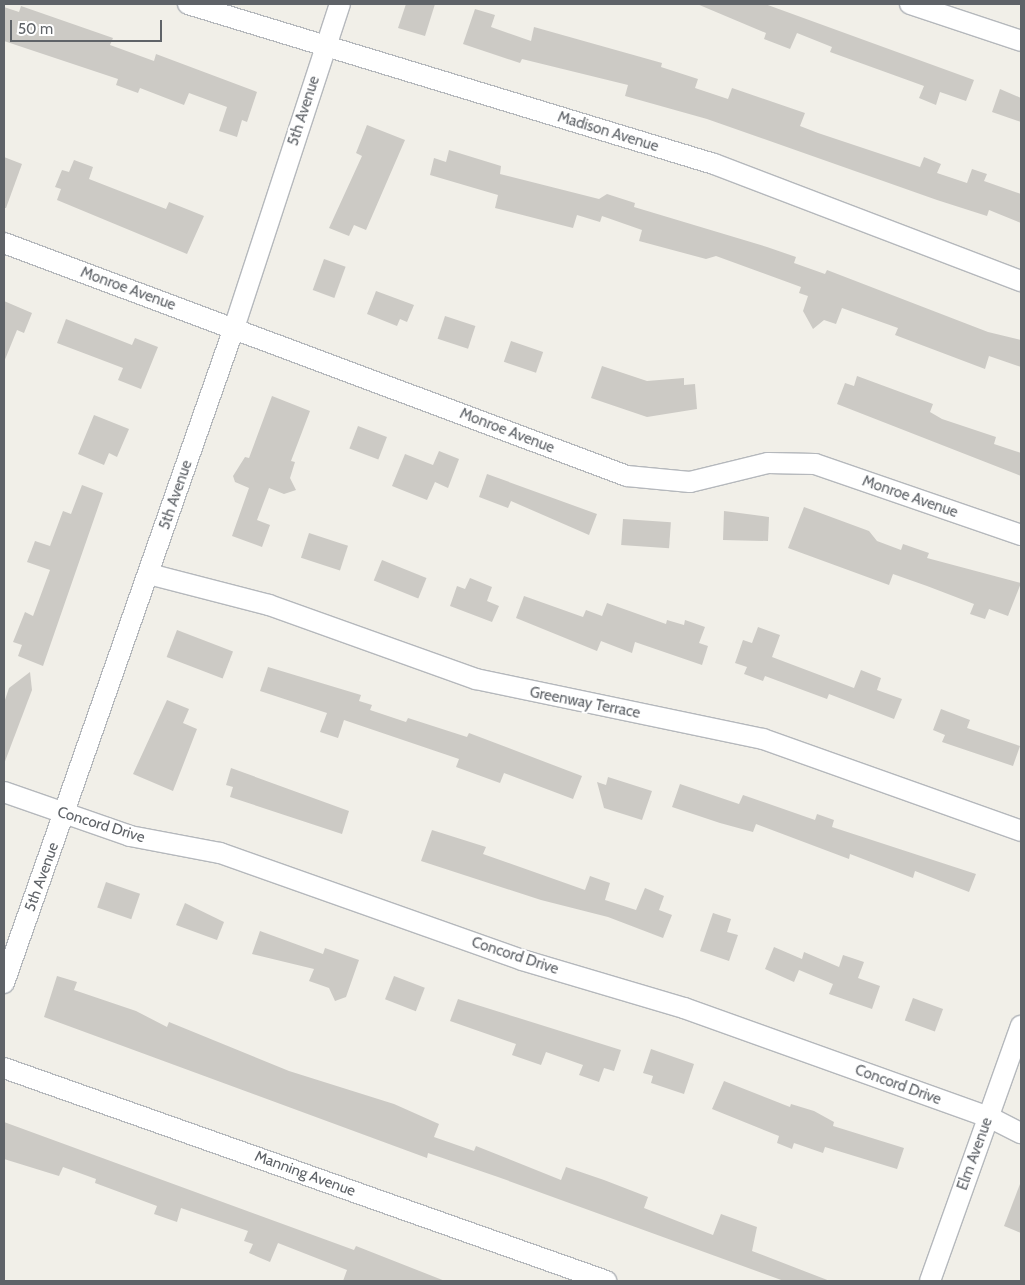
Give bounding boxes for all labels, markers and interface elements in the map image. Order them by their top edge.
scale bar [12,10,165,42]
text: 50 m [18,20,53,38]
street label: 5th Avenue [284,74,324,148]
street label: Madison Avenue [555,108,661,156]
street label: Monroe Avenue [78,263,178,315]
street label: Monroe Avenue [457,405,557,457]
street label: 5th Avenue [156,458,196,532]
street label: Monroe Avenue [860,472,960,522]
street label: Greenway Terrace [528,683,642,723]
street label: Concord Drive [55,803,147,847]
street label: 5th Avenue [21,840,63,914]
street label: Concord Drive [469,933,561,979]
street label: Concord Drive [852,1061,944,1109]
street label: Elm Avenue [954,1115,996,1193]
street label: Manning Avenue [252,1147,358,1201]

